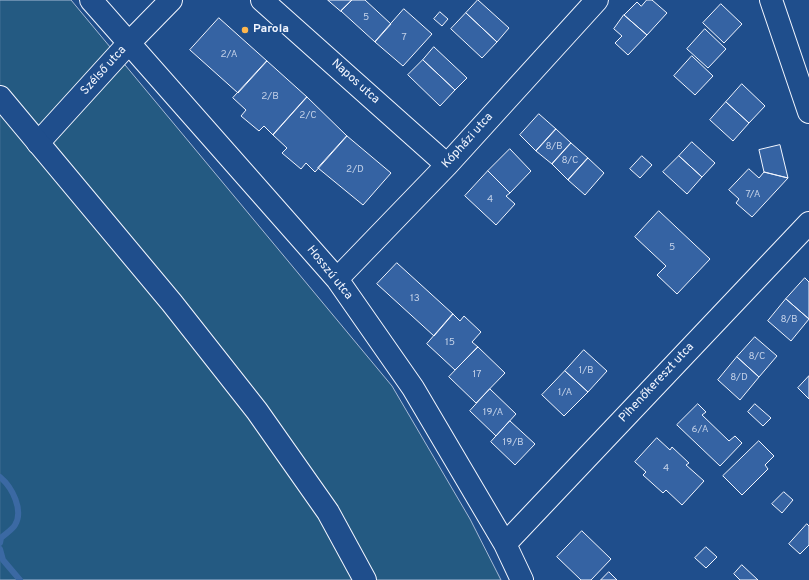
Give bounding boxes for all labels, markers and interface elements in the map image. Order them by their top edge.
house number: 5 [363,12,369,24]
place label: Parola [253,23,289,37]
marker: Parola [240,25,250,35]
house number: 7 [401,32,407,44]
street label: Szélső utca [78,43,130,99]
house number: 2/A [220,49,238,61]
street label: Napos utca [328,57,382,107]
house number: 2/B [261,91,279,103]
house number: 2/C [299,110,317,122]
street label: Kópházi utca [439,110,497,172]
house number: 8/B [545,141,563,153]
house number: 8/C [562,155,578,167]
house number: 2/D [346,164,364,176]
house number: 7/A [745,189,761,201]
house number: 4 [487,194,493,206]
house number: 5 [669,242,675,254]
street label: Hosszú utca [303,243,355,303]
house number: 13 [410,293,420,305]
house number: 8/B [780,314,798,326]
house number: 15 [445,337,455,349]
street label: Pihenőkereszt utca [616,340,698,426]
house number: 8/C [749,351,765,363]
house number: 1/B [578,365,594,377]
house number: 17 [473,369,481,381]
house number: 8/D [730,372,748,384]
house number: 1/A [558,387,572,399]
house number: 19/A [483,407,503,419]
house number: 6/A [692,424,708,436]
house number: 19/B [502,437,524,449]
house number: 4 [663,463,669,475]

